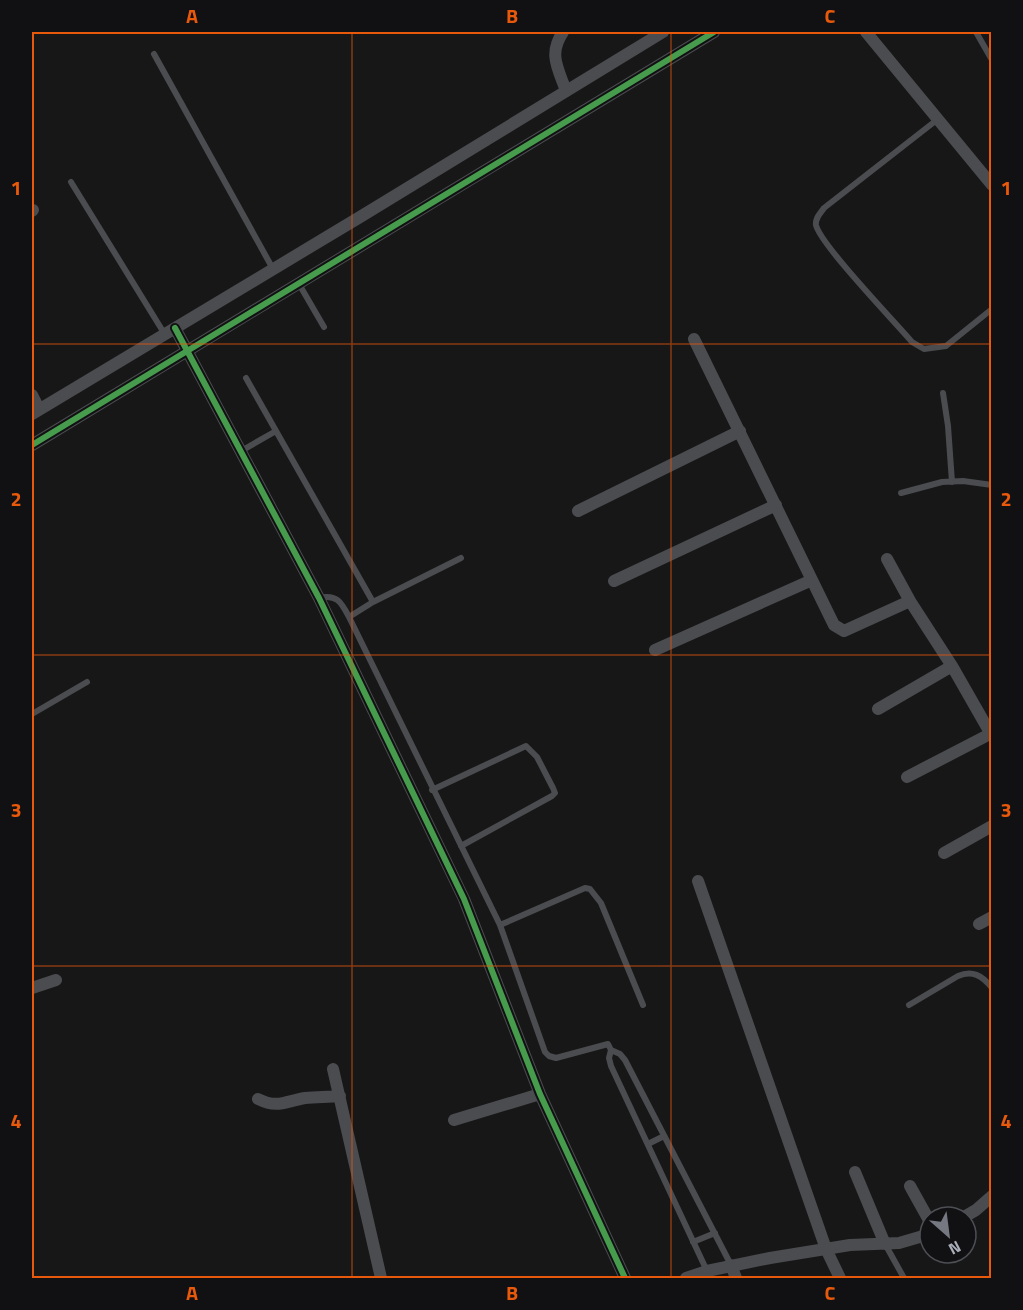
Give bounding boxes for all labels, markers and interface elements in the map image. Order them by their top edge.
text: A [186,0,198,31]
text: B [506,0,518,31]
text: C [825,0,836,31]
text: 1 [10,172,22,203]
text: 1 [1000,172,1012,203]
text: 2 [10,483,22,514]
text: 2 [1000,483,1012,514]
text: 3 [10,794,22,825]
text: 3 [1000,794,1012,825]
text: 4 [10,1105,22,1136]
text: 4 [1000,1105,1012,1136]
north arrow [918,1205,978,1265]
text: N [945,1235,966,1261]
text: A [186,1277,198,1308]
text: B [506,1277,518,1308]
text: C [825,1277,836,1308]

